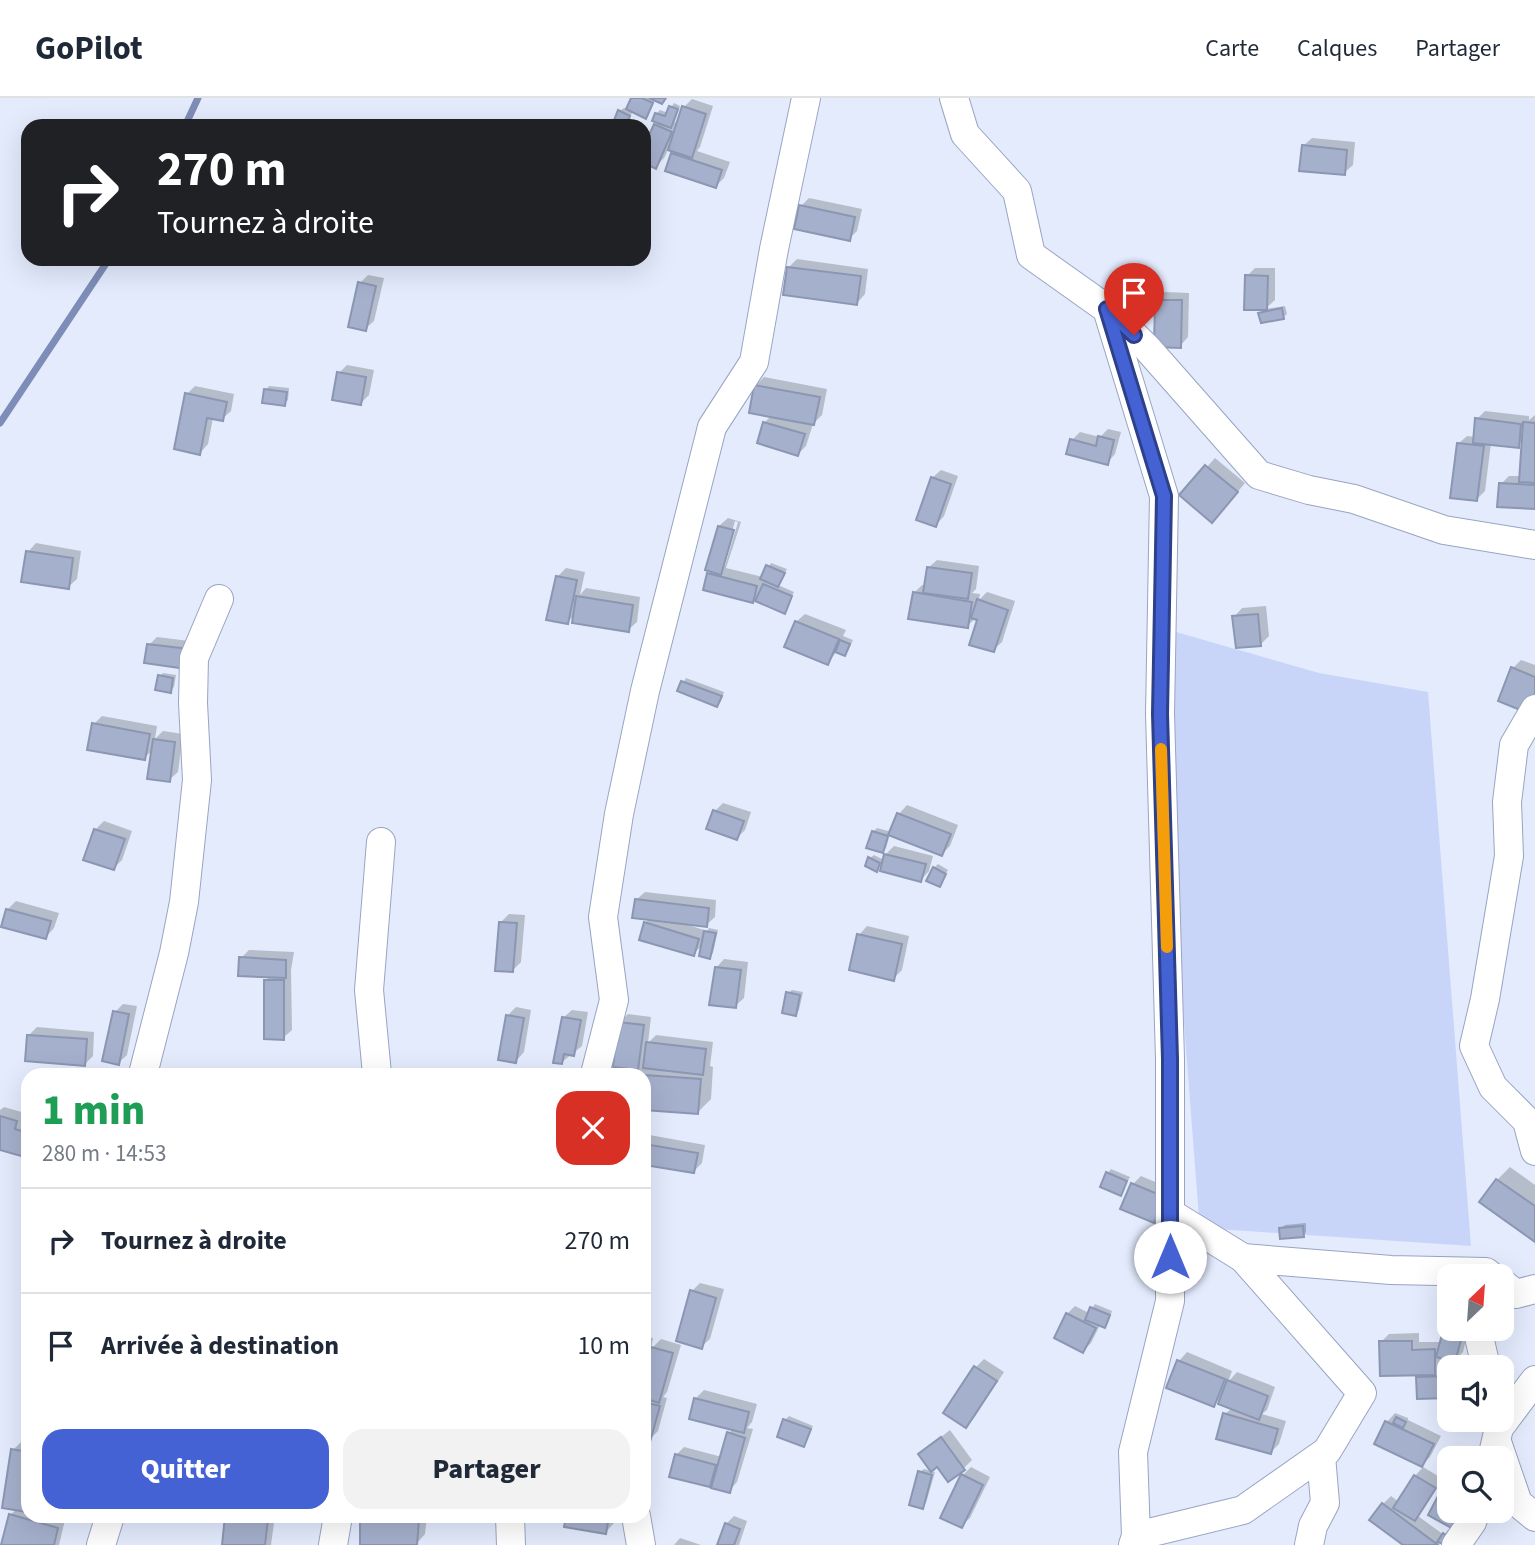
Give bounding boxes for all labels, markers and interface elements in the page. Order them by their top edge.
text: GoPilot [35,25,143,72]
text: Carte [1205,31,1259,66]
text: Calques [1297,31,1377,66]
text: Partager [1415,31,1500,66]
text: 270 m [157,135,286,205]
icon: right [42,147,133,238]
text: Tournez à droite [157,200,374,246]
pin [1104,263,1164,335]
icon: arrive [1115,274,1153,312]
text: 1 min [42,1081,145,1141]
button: close [556,1091,630,1165]
text: 280 m · 14:53 [42,1137,166,1170]
position arrow [1133,1220,1207,1294]
icon: right [42,1222,80,1260]
text: Tournez à droite [101,1222,287,1259]
text: 270 m [564,1222,630,1259]
north arrow [1437,1264,1514,1340]
map controls [1437,1264,1514,1523]
icon: arrive [42,1327,80,1365]
text: Arrivée à destination [101,1327,339,1364]
text: 10 m [577,1327,630,1364]
button: sound [1437,1355,1514,1432]
button: Quitter [42,1429,329,1509]
button: Partager [343,1429,630,1509]
button: search [1437,1446,1514,1523]

